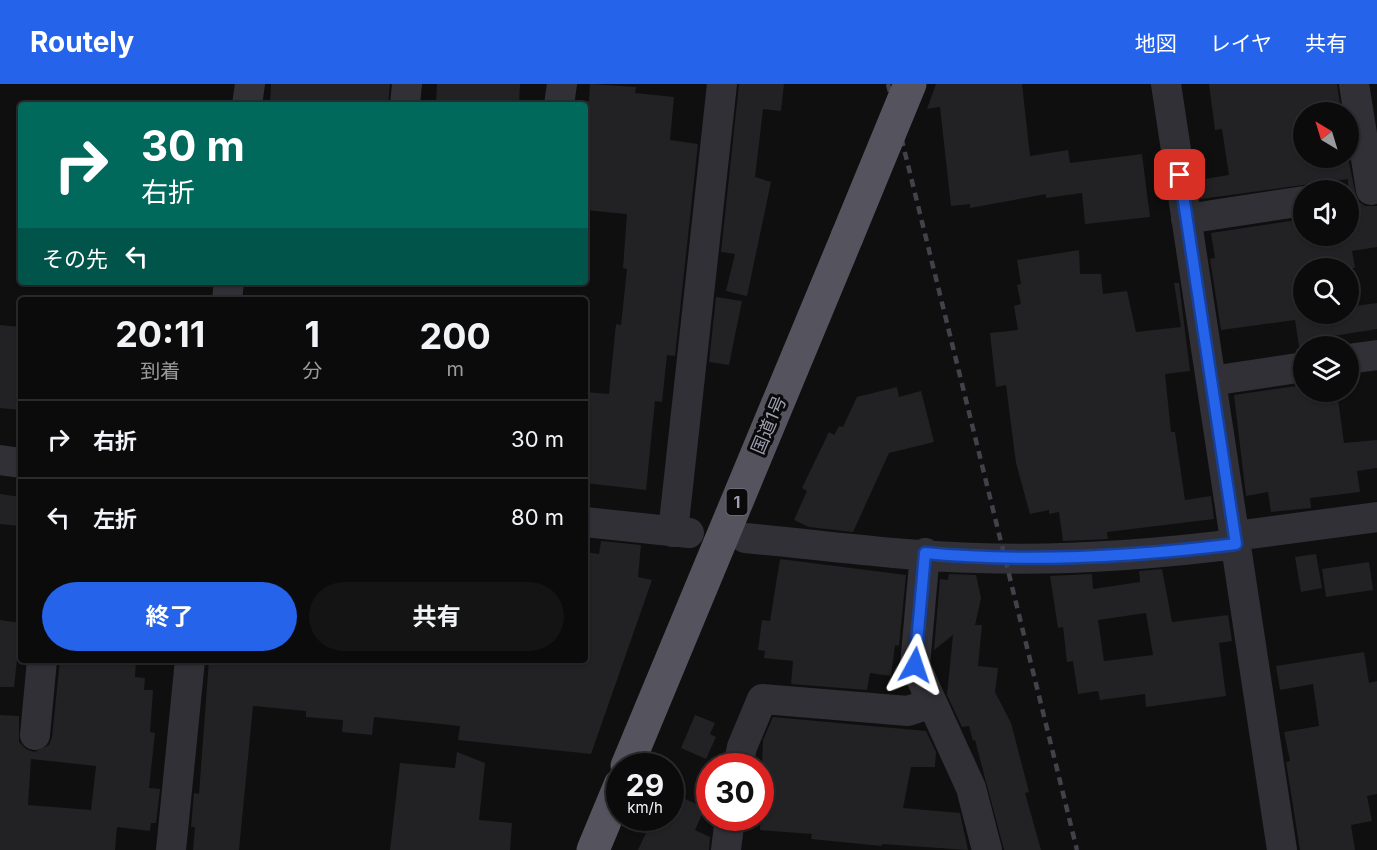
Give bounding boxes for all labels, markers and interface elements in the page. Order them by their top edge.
text: Routely [30,25,134,59]
text: 地図 [1135,31,1177,56]
text: レイヤ [1210,31,1272,56]
text: 共有 [1305,31,1347,56]
north arrow [1293,102,1359,168]
map controls [1293,102,1359,402]
text: 30 m [141,120,245,171]
icon: right [42,126,120,204]
pin [1154,149,1205,200]
icon: arrive [1163,158,1196,191]
text: 右折 [141,176,195,209]
button: sound [1293,180,1359,246]
icon: left [120,240,153,273]
text: その先 [42,246,108,272]
button: search [1293,258,1359,324]
text: 20:11 [115,312,205,356]
text: 1 [305,312,320,356]
text: 200 [420,314,491,358]
button: layers [1293,336,1359,402]
text: m [446,357,464,381]
text: 到着 [140,359,180,383]
text: 分 [302,359,322,383]
street label: 国道1号 [747,392,790,457]
icon: right [42,423,75,456]
text: 30 m [511,426,564,452]
text: 右折 [93,428,137,454]
road number: 1 [726,489,748,515]
icon: left [42,501,75,534]
text: 80 m [511,504,564,530]
text: 左折 [93,506,137,532]
button: 終了 [42,582,297,651]
button: 共有 [309,582,564,651]
position arrow [883,633,947,697]
speed limit sign: 30 [696,753,774,831]
text: 29 [626,767,664,803]
text: km/h [627,798,663,817]

